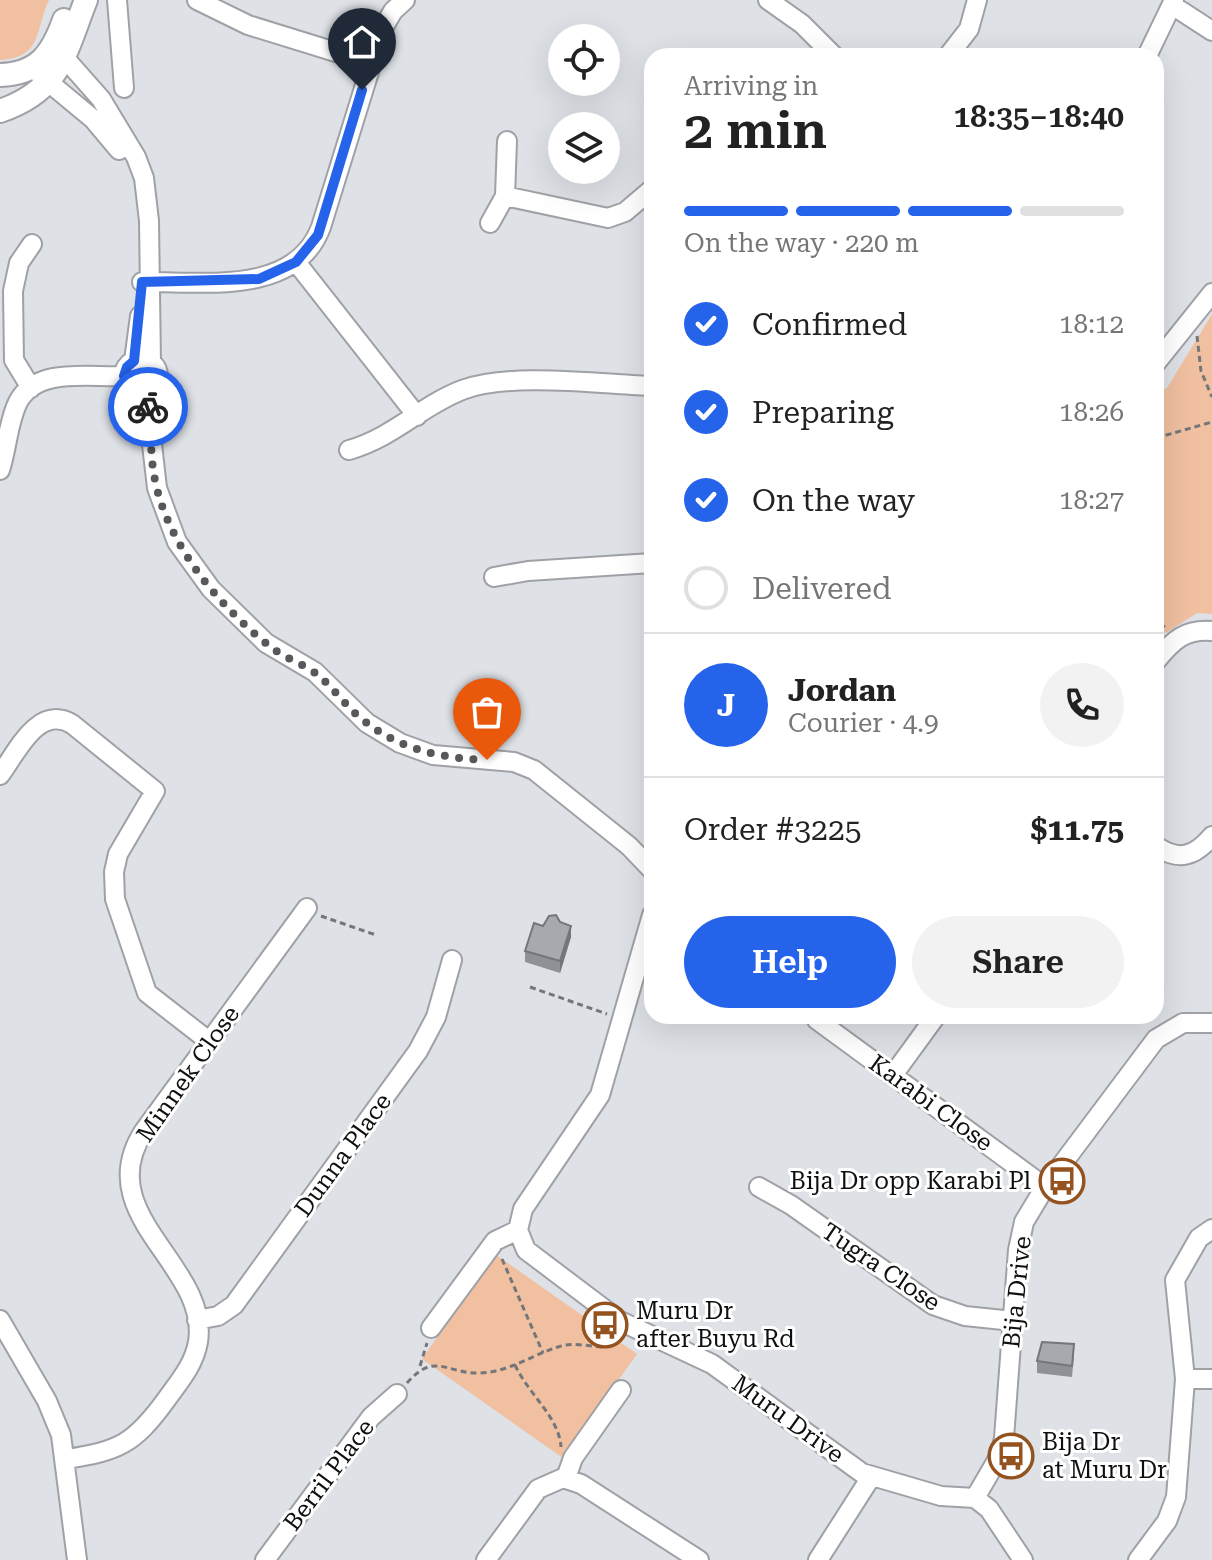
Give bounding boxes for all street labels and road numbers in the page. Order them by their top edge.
street label: Minnek Close [131,1001,245,1147]
street label: Karabi Close [864,1049,998,1157]
street label: Dunna Place [289,1088,397,1222]
street label: Tugra Close [816,1217,946,1317]
street label: Bija Drive [997,1235,1037,1349]
street label: Muru Drive [727,1369,849,1469]
street label: Berril Place [278,1414,380,1536]

